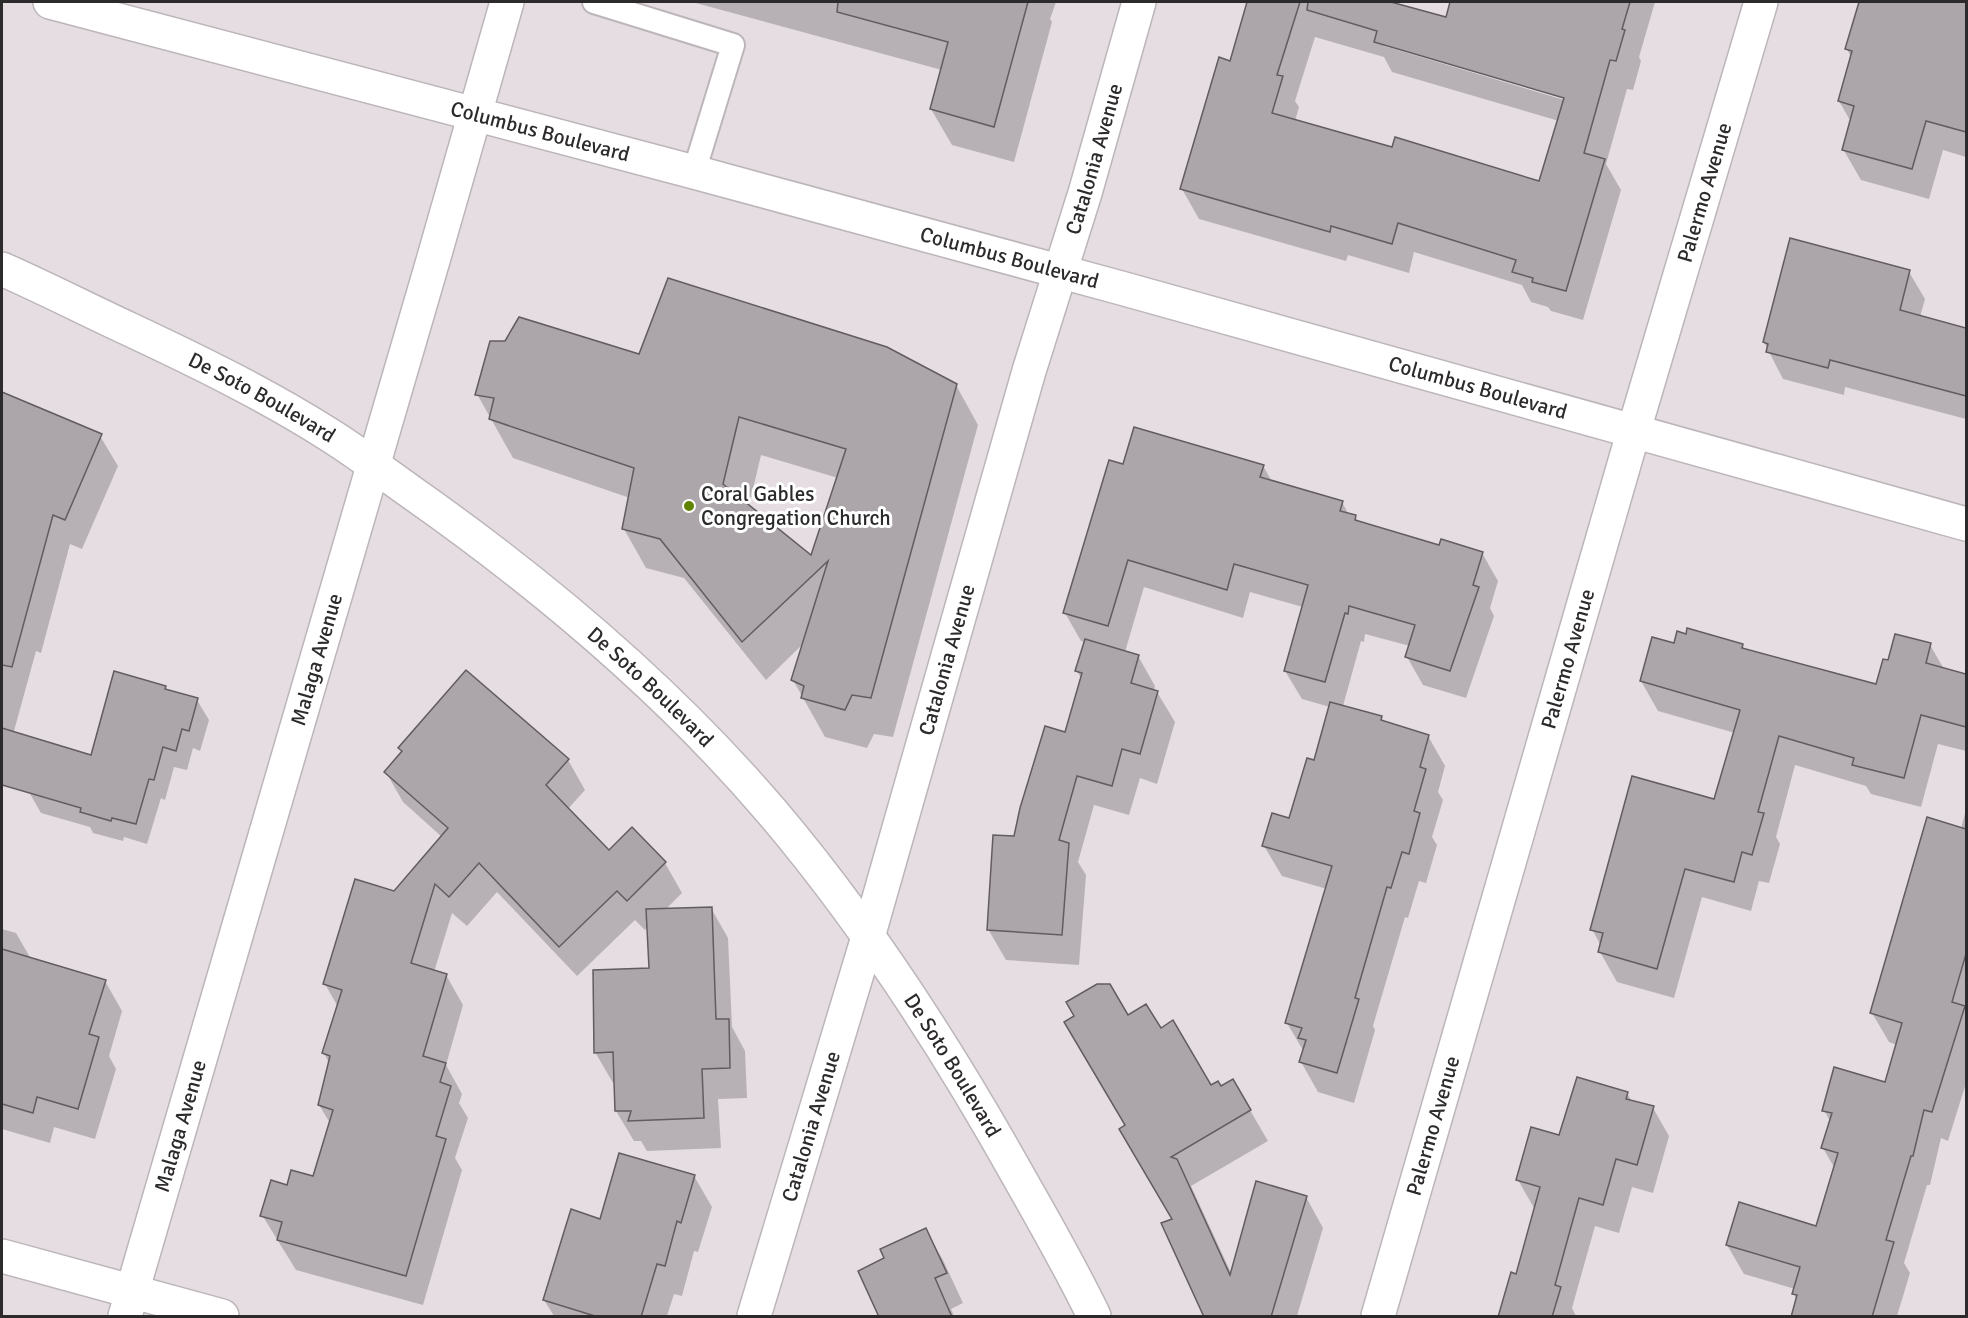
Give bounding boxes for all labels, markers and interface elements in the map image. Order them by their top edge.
street label: Catalonia Avenue [1060,81,1128,238]
street label: Columbus Boulevard [448,95,633,167]
street label: Palermo Avenue [1671,120,1737,265]
street label: Columbus Boulevard [917,221,1102,294]
street label: De Soto Boulevard [184,346,340,448]
street label: Columbus Boulevard [1386,350,1570,425]
place label: Coral Gables Congregation Church [701,481,891,531]
marker: Coral Gables Congregation Church [682,499,696,513]
street label: Catalonia Avenue [913,581,981,738]
street label: Palermo Avenue [1535,586,1600,732]
street label: Malaga Avenue [285,590,348,729]
street label: De Soto Boulevard [582,621,719,753]
street label: De Soto Boulevard [898,989,1007,1142]
street label: Catalonia Avenue [776,1048,846,1205]
street label: Palermo Avenue [1400,1053,1465,1199]
street label: Malaga Avenue [149,1057,212,1195]

